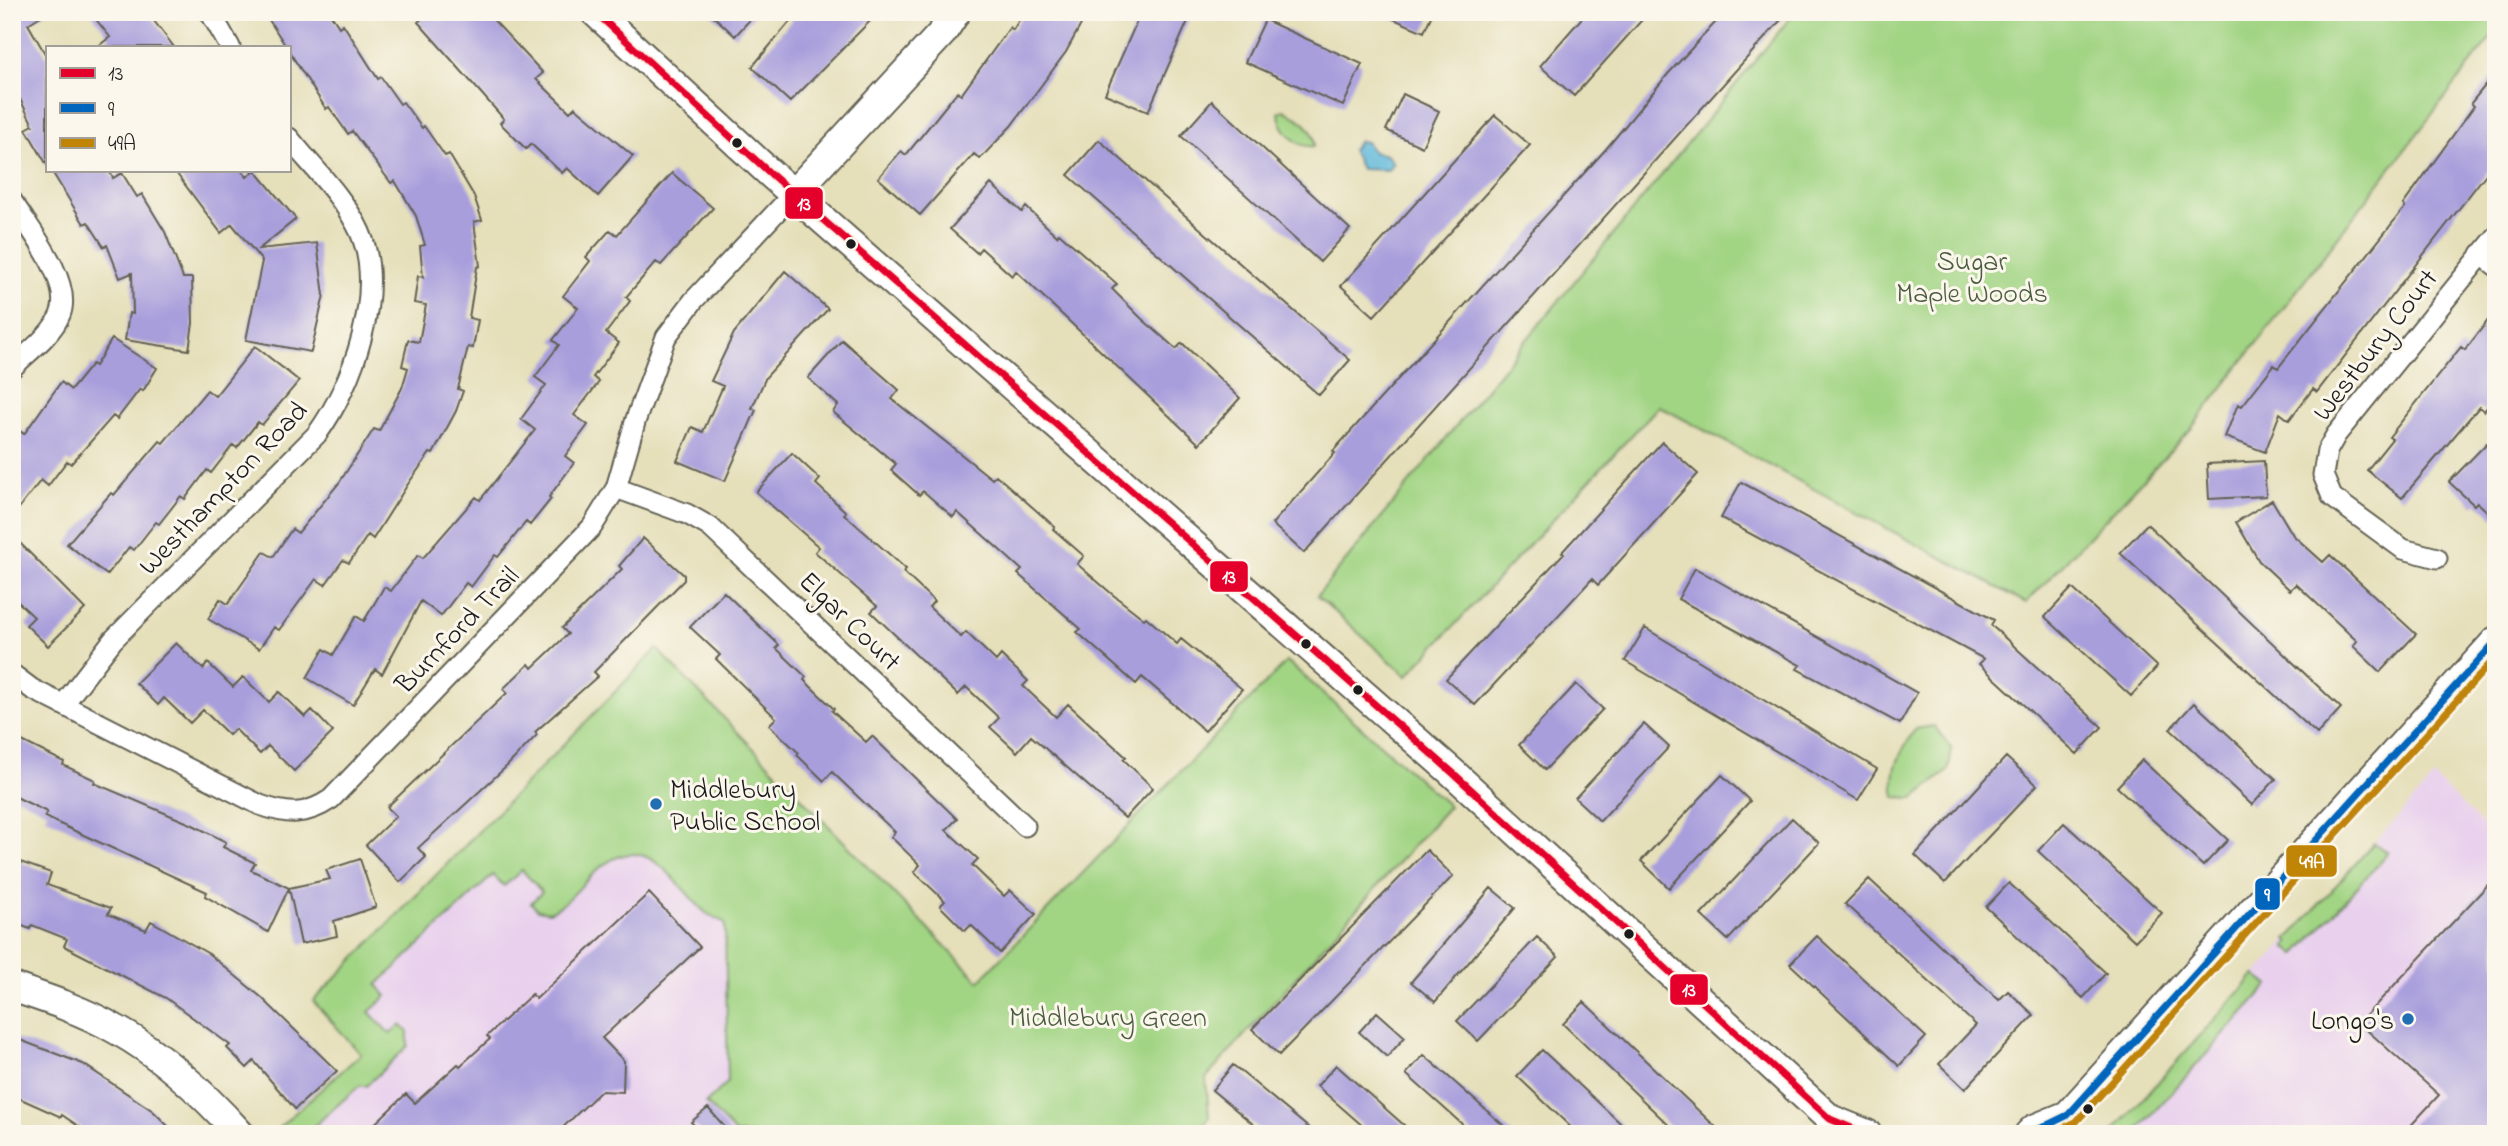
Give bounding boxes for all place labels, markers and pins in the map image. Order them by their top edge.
unlabelled marker [730,136,744,150]
unlabelled marker [844,237,858,251]
unlabelled marker [1299,637,1313,651]
unlabelled marker [1351,683,1365,697]
place label: Middlebury Public School [670,771,820,844]
marker: Middlebury Public School [648,796,664,812]
unlabelled marker [1622,927,1636,941]
place label: Longo's [2311,1002,2394,1043]
marker: Longo's [2400,1011,2416,1027]
unlabelled marker [2081,1102,2095,1116]

